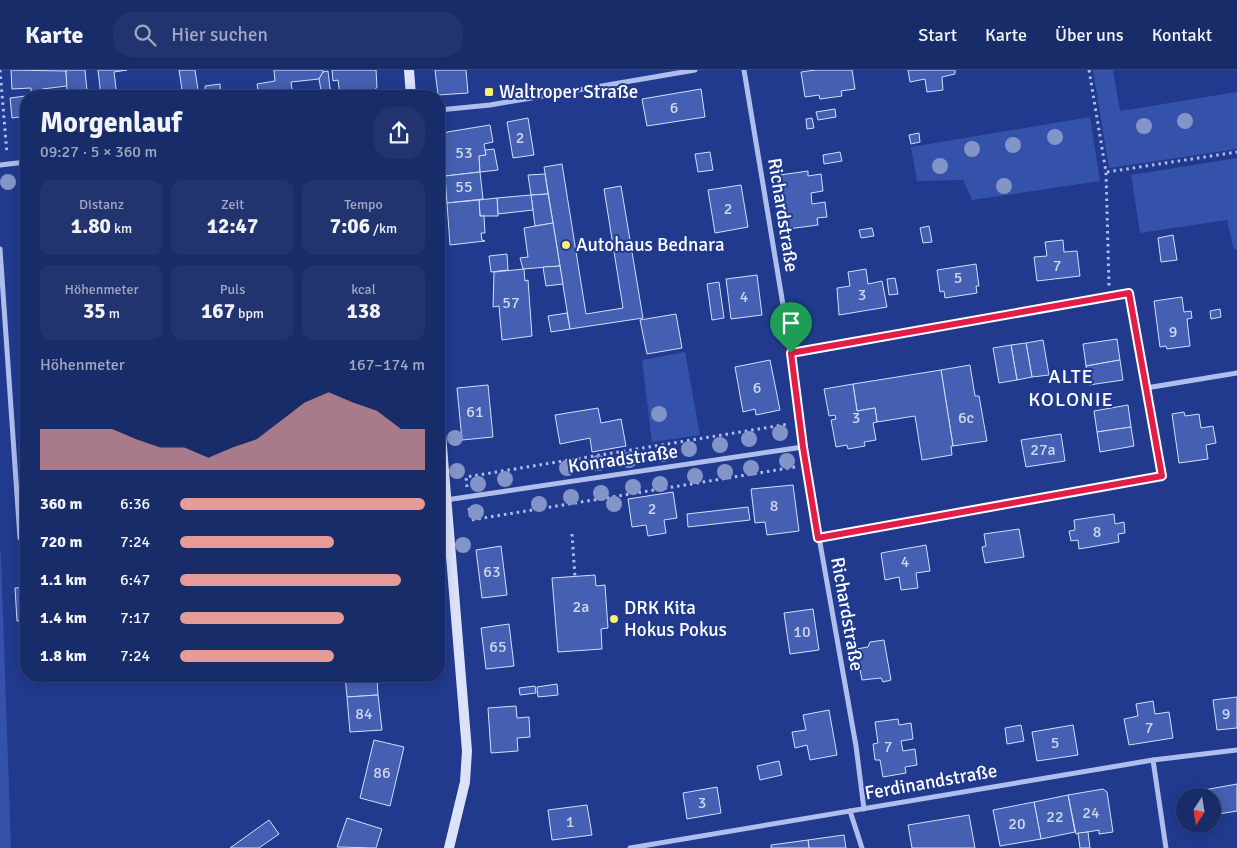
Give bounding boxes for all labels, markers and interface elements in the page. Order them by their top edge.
search box [113,12,463,57]
text: Karte [25,20,83,50]
icon: search [131,21,159,49]
text: Hier suchen [171,23,268,47]
text: Start [918,24,957,46]
text: Karte [985,24,1027,46]
text: Über uns [1055,24,1124,46]
text: Kontakt [1152,24,1212,46]
place label: Waltroper Straße [499,80,638,104]
marker: Waltroper Straße [483,86,495,98]
house number: 6 [670,98,678,118]
text: Morgenlauf [40,106,182,140]
button: share [373,107,425,159]
house number: 2 [516,128,524,148]
text: 09:27 · 5 × 360 m [40,142,157,162]
house number: 53 [455,143,473,163]
street label: Richardstraße [762,156,804,274]
house number: 55 [455,177,473,197]
text: Distanz [79,196,124,213]
text: Zeit [221,196,244,213]
text: Tempo [344,196,383,213]
house number: 2 [724,199,732,219]
text: 1.80 [71,213,111,239]
text: 12:47 [207,213,258,239]
text: 7:06 [330,213,370,239]
text: km [111,220,132,237]
text: /km [370,220,397,237]
place label: Autohaus Bednara [576,233,725,257]
marker: Autohaus Bednara [560,239,572,251]
house number: 7 [1053,256,1061,276]
house number: 5 [954,268,962,288]
text: Höhenmeter [64,281,139,298]
text: Puls [220,281,245,298]
text: kcal [351,281,376,298]
house number: 3 [858,285,866,305]
house number: 4 [740,287,749,307]
house number: 57 [502,293,520,313]
text: 35 [83,298,106,324]
text: 167 [201,298,235,324]
text: 138 [346,298,381,324]
pin [770,302,812,353]
text: m [106,305,120,322]
text: bpm [235,305,264,322]
icon: arrive [777,309,805,337]
house number: 9 [1169,322,1177,342]
text: Höhenmeter [40,355,125,375]
text: 167–174 m [348,355,425,375]
district label: ALTE KOLONIE [1028,364,1114,412]
house number: 6 [753,378,761,398]
house number: 61 [466,402,484,422]
house number: 3 [852,408,860,428]
house number: 6c [958,408,974,428]
street label: Konradstraße [567,439,679,479]
house number: 27a [1030,440,1056,460]
text: 360 m [40,494,82,514]
text: 6:36 [120,494,150,514]
house number: 8 [770,496,778,516]
house number: 2 [648,499,656,519]
house number: 8 [1093,522,1101,542]
text: 720 m [40,532,82,552]
text: 7:24 [120,532,150,552]
house number: 4 [901,552,910,572]
street label: Richardstraße [825,555,869,673]
house number: 63 [483,562,501,582]
text: 1.1 km [40,570,87,590]
text: 6:47 [120,570,150,590]
place label: DRK Kita Hokus Pokus [624,596,727,642]
house number: 2a [573,597,589,617]
text: 1.4 km [40,608,87,628]
text: 7:17 [120,608,150,628]
marker: DRK Kita Hokus Pokus [608,613,620,625]
house number: 10 [793,622,811,642]
house number: 65 [489,637,507,657]
text: 1.8 km [40,646,87,666]
text: 7:24 [120,646,150,666]
house number: 84 [355,704,373,724]
house number: 9 [1222,704,1230,724]
house number: 7 [1145,718,1153,738]
house number: 5 [1051,733,1059,753]
house number: 7 [884,737,892,757]
street label: Ferdinandstraße [863,759,999,805]
house number: 86 [373,763,391,783]
north arrow [1176,788,1221,832]
map controls [1176,788,1221,833]
house number: 3 [698,793,706,813]
house number: 24 [1082,803,1100,823]
house number: 22 [1046,807,1064,827]
house number: 1 [566,812,574,832]
house number: 20 [1008,814,1026,834]

